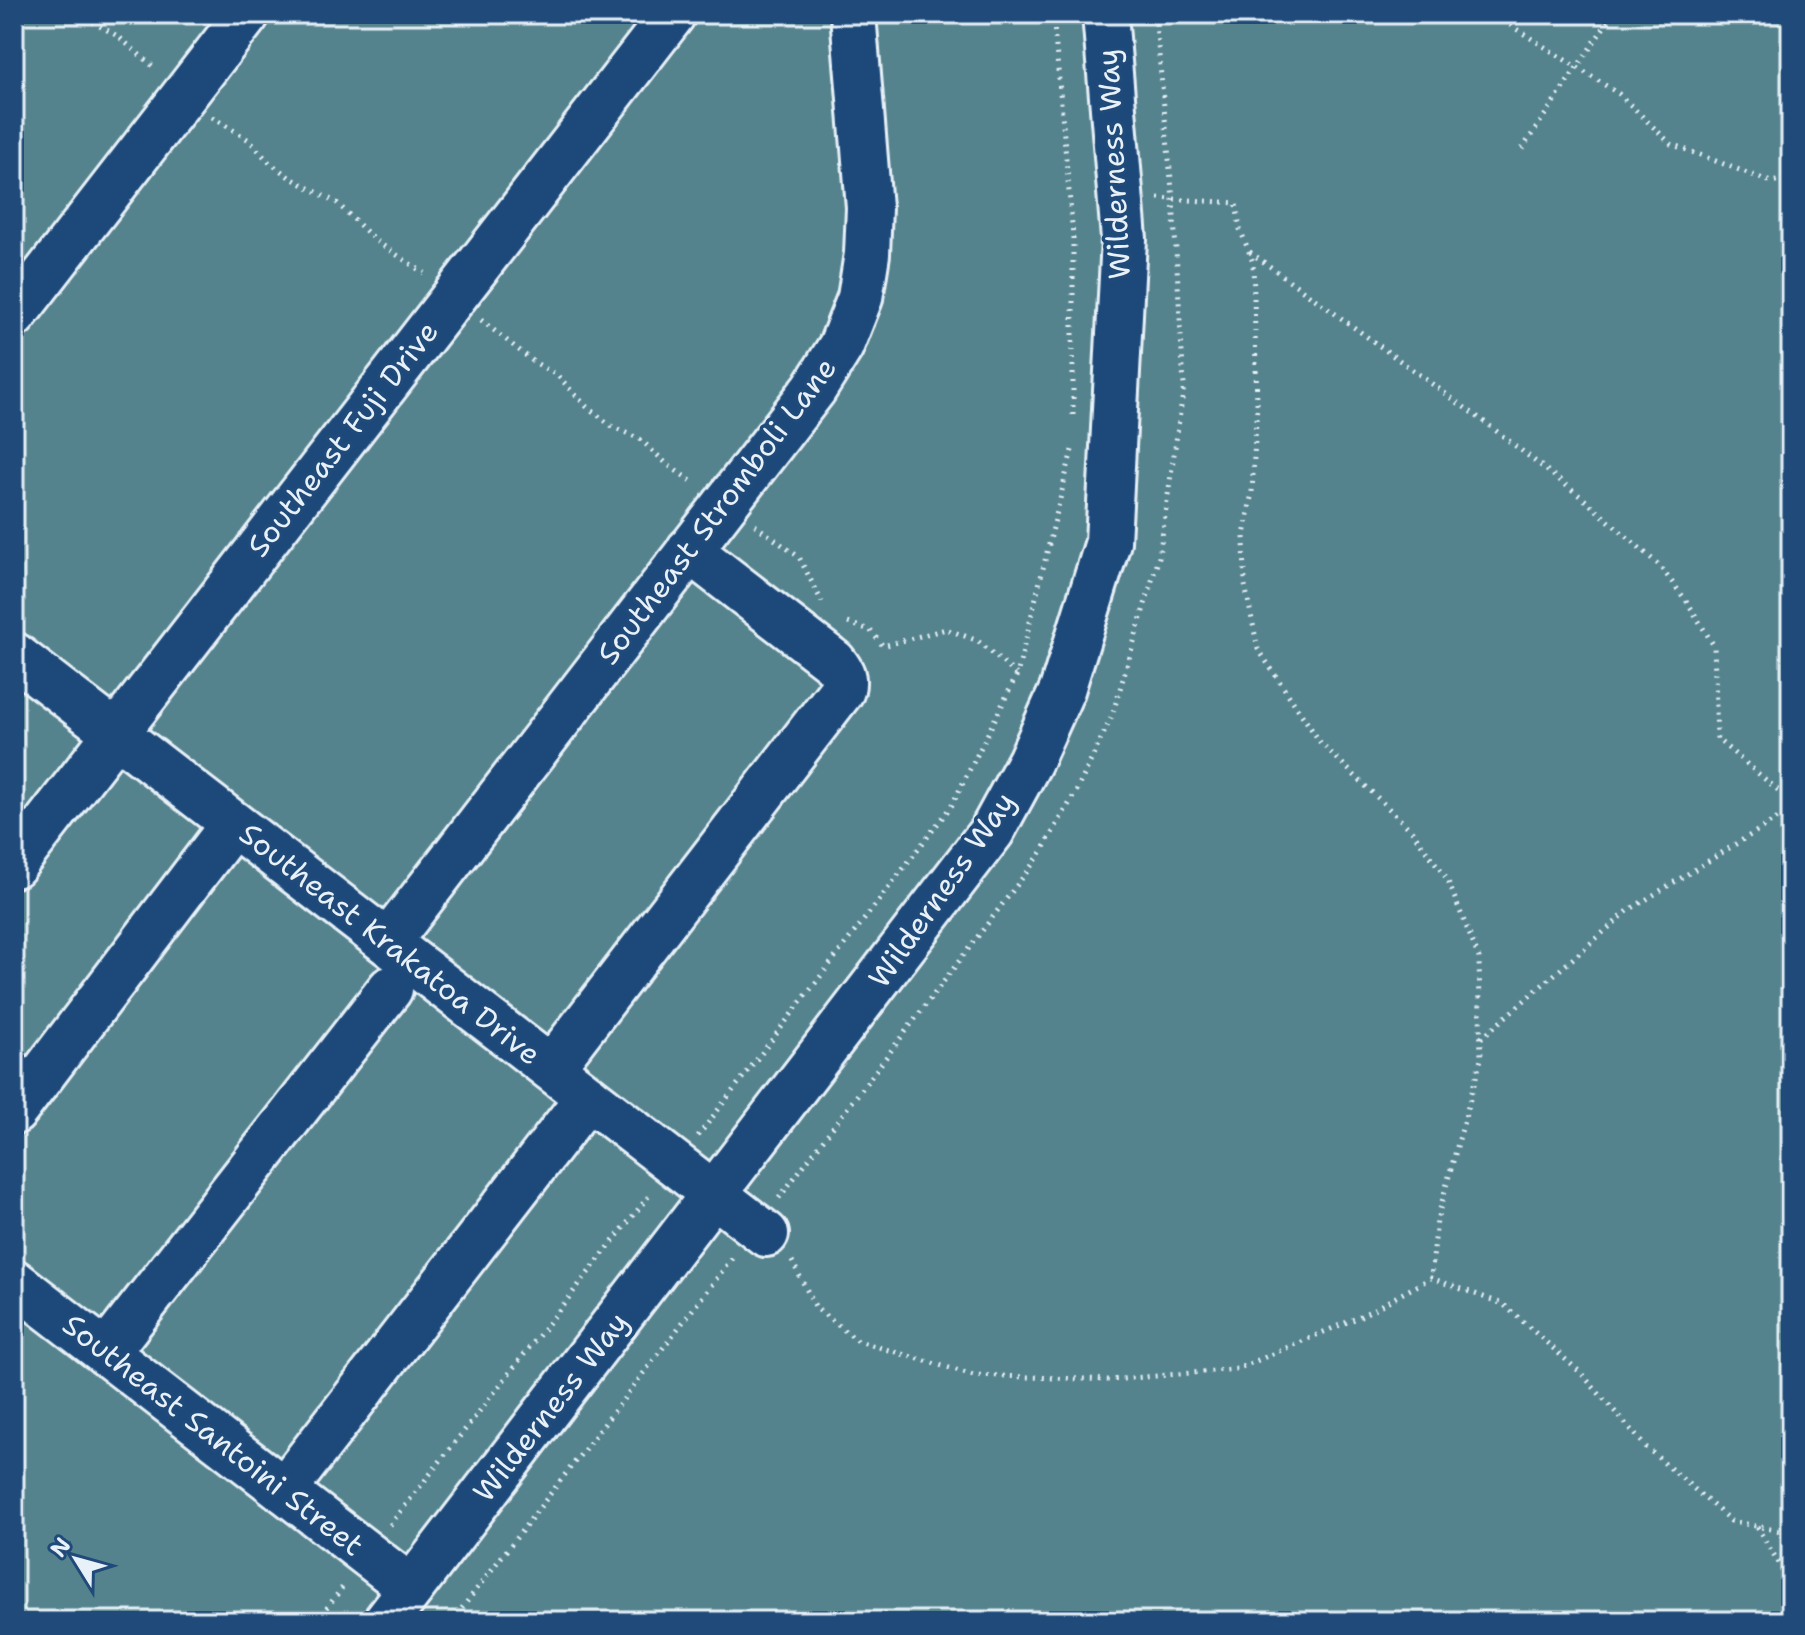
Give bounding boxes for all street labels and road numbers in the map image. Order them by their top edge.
street label: Wilderness Way [1087,48,1140,280]
street label: Southeast Fuji Drive [238,312,448,565]
street label: Southeast Stromboli Lane [587,349,846,673]
street label: Wilderness Way [859,783,1025,996]
street label: Southeast Krakatoa Drive [231,813,549,1074]
street label: Wilderness Way [463,1303,638,1510]
street label: Southeast Santoini Street [54,1304,372,1565]

